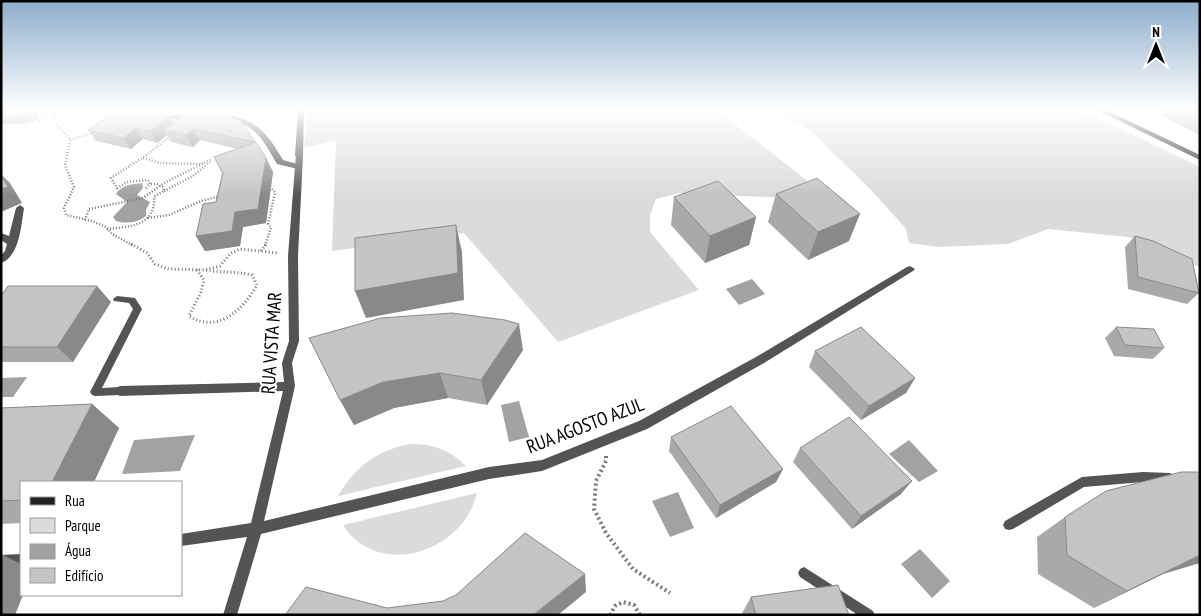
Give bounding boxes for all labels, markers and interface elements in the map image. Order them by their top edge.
north arrow [1131,20,1181,70]
text: N [1152,23,1160,41]
street label: RUA VISTA MAR [255,291,287,395]
street label: RUA AGOSTO AZUL [523,392,647,458]
legend [20,481,182,596]
text: Rua [65,491,85,510]
text: Parque [65,516,101,535]
text: Água [65,541,91,560]
text: Edifício [65,566,103,585]

